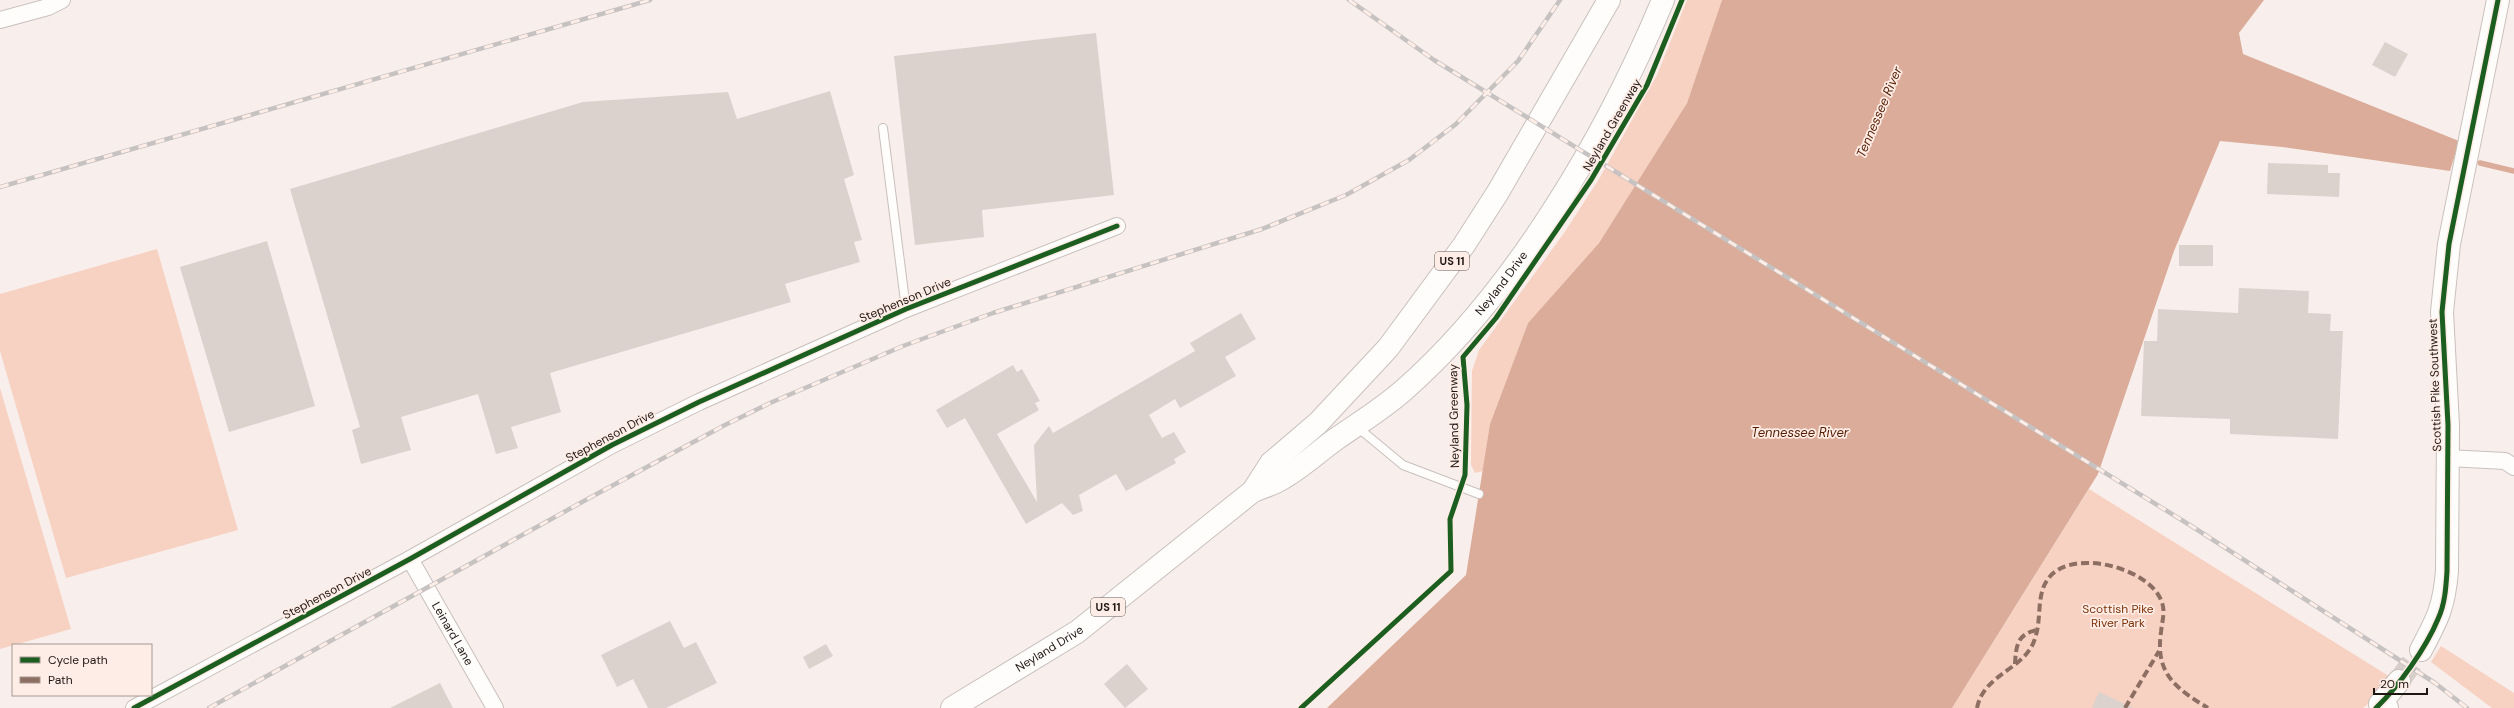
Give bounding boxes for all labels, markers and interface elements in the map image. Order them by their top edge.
water label: Tennessee River [1852,63,1906,160]
street label: Neyland Greenway [1579,76,1645,174]
street label: Neyland Drive [1472,248,1531,319]
road number: US 11 [1435,252,1469,270]
street label: Stephenson Drive [857,273,953,327]
street label: Scottish Pike Southwest [2425,318,2445,452]
street label: Neyland Greenway [1445,363,1463,468]
street label: Stephenson Drive [563,406,657,466]
water label: Tennessee River [1751,424,1850,441]
street label: Stephenson Drive [280,563,374,623]
road number: US 11 [1091,598,1125,616]
street label: Leinard Lane [428,599,477,669]
park label: Scottish Pike River Park [2082,601,2154,631]
street label: Neyland Drive [1012,622,1087,676]
legend [12,644,152,696]
text: Cycle path [48,652,108,668]
scale bar [2374,670,2427,696]
text: Path [48,672,73,688]
text: 20 m [2380,676,2409,692]

